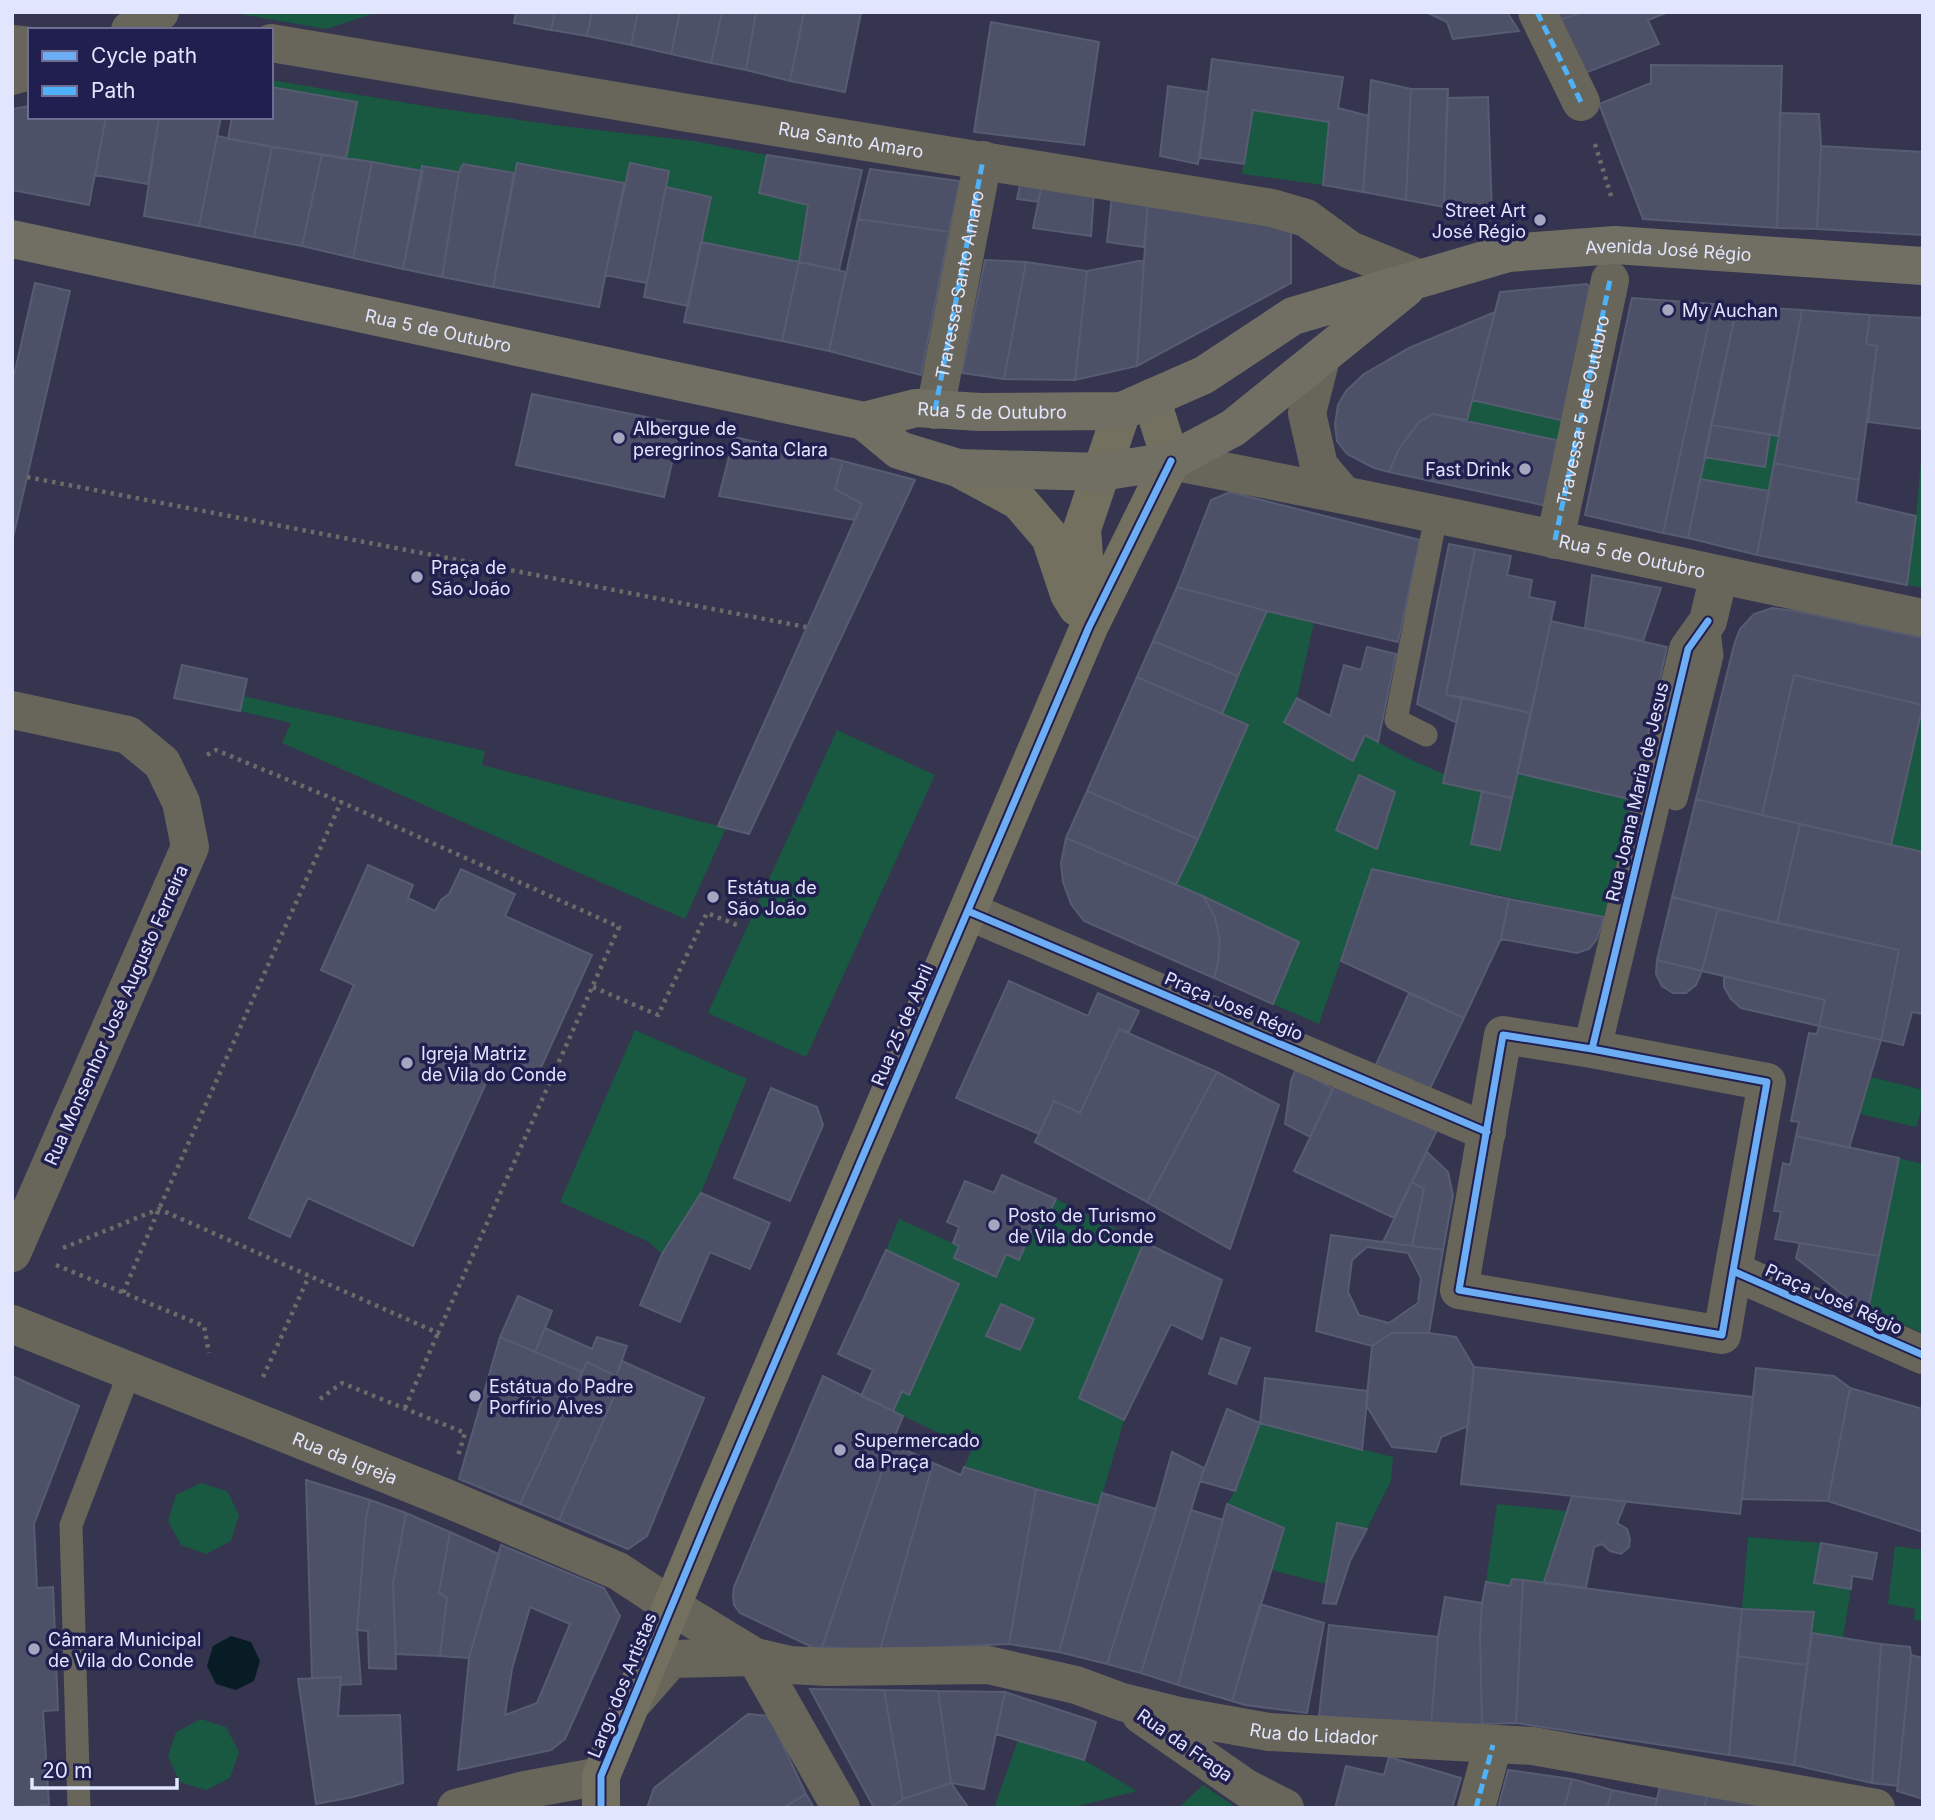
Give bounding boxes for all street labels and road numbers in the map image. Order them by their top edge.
street label: Rua Santo Amaro [777,117,925,162]
street label: Travessa Santo Amaro [931,188,987,380]
street label: Avenida José Régio [1584,234,1752,265]
street label: Rua 5 de Outubro [363,304,514,356]
street label: Travessa 5 de Outubro [1552,313,1613,507]
street label: Rua 5 de Outubro [917,398,1067,423]
street label: Rua 5 de Outubro [1557,530,1707,582]
street label: Rua Joana Maria de Jesus [1602,680,1672,904]
street label: Rua Monsenhor José Augusto Ferreira [40,862,192,1168]
street label: Rua 25 de Abril [867,961,937,1089]
street label: Praça José Régio [1162,967,1306,1045]
street label: Praça José Régio [1762,1259,1906,1339]
street label: Rua da Igreja [290,1427,401,1488]
street label: Largo dos Artistas [583,1609,661,1761]
street label: Rua da Fraga [1133,1704,1237,1786]
street label: Rua do Lidador [1248,1718,1379,1748]

